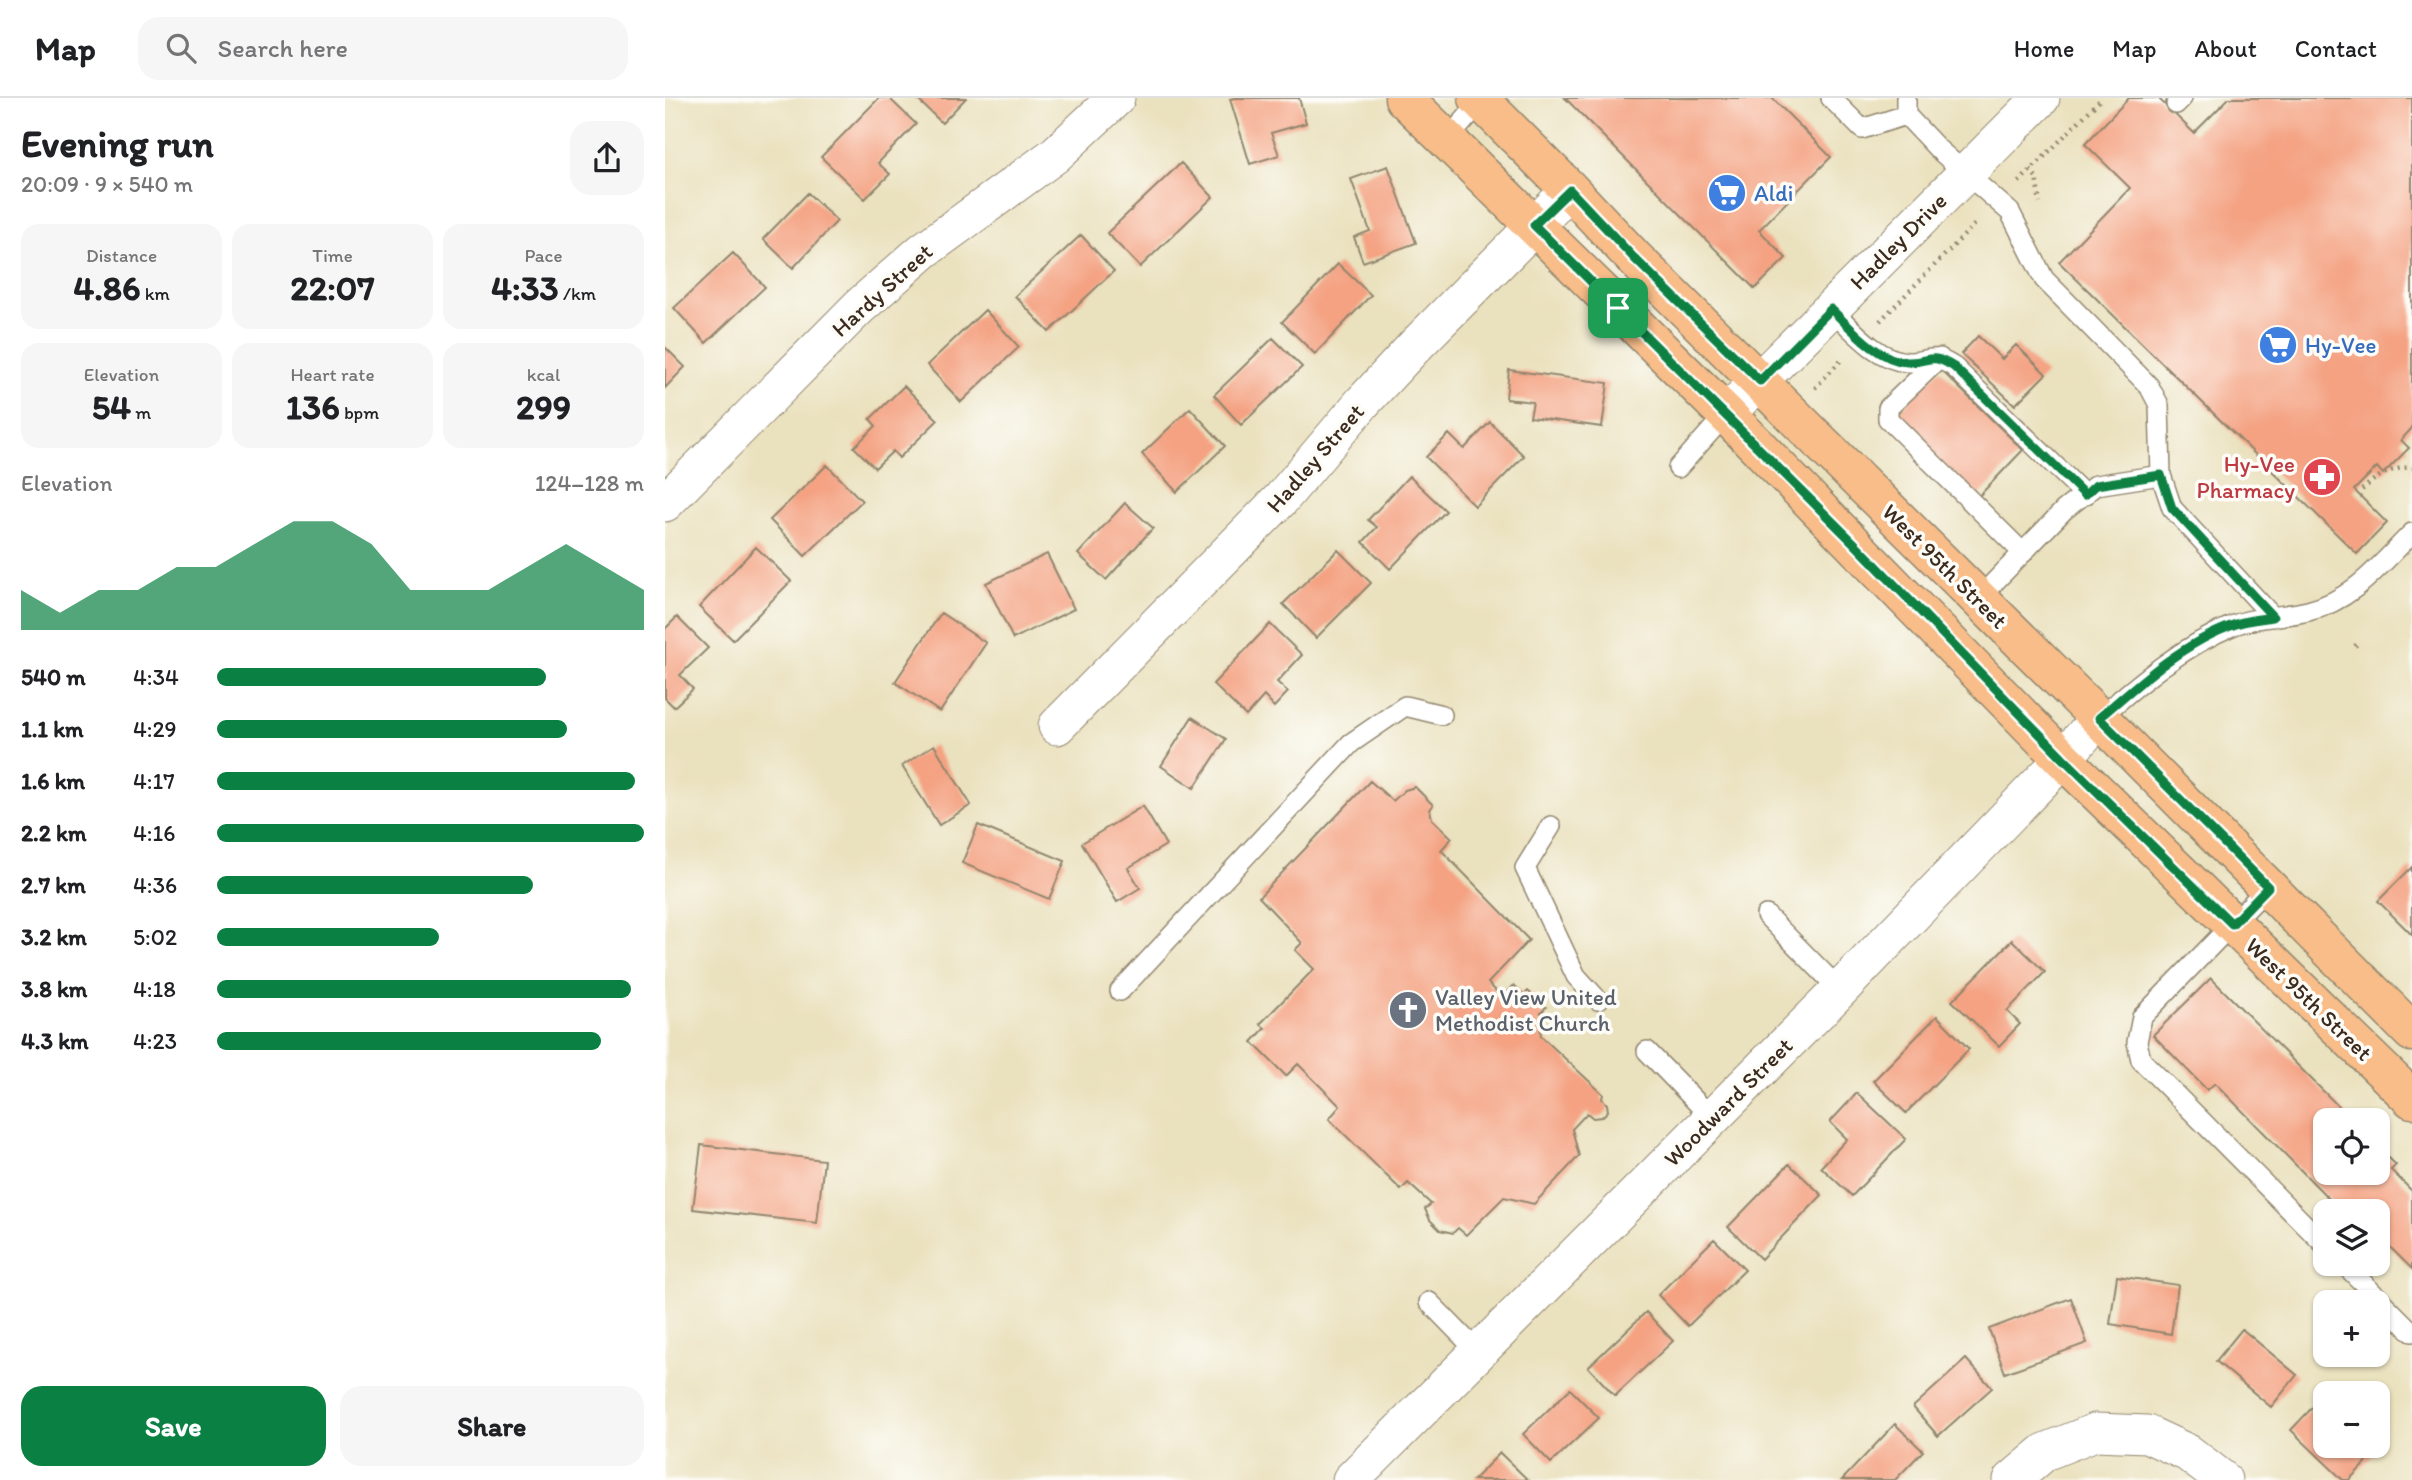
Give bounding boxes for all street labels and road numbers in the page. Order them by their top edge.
street label: Hadley Drive [1844,187,1952,295]
street label: Hardy Street [826,237,939,343]
street label: Hadley Street [1260,398,1370,518]
street label: West 95th Street [1877,498,2013,634]
street label: West 95th Street [2240,931,2378,1067]
street label: Woodward Street [1658,1032,1798,1172]

